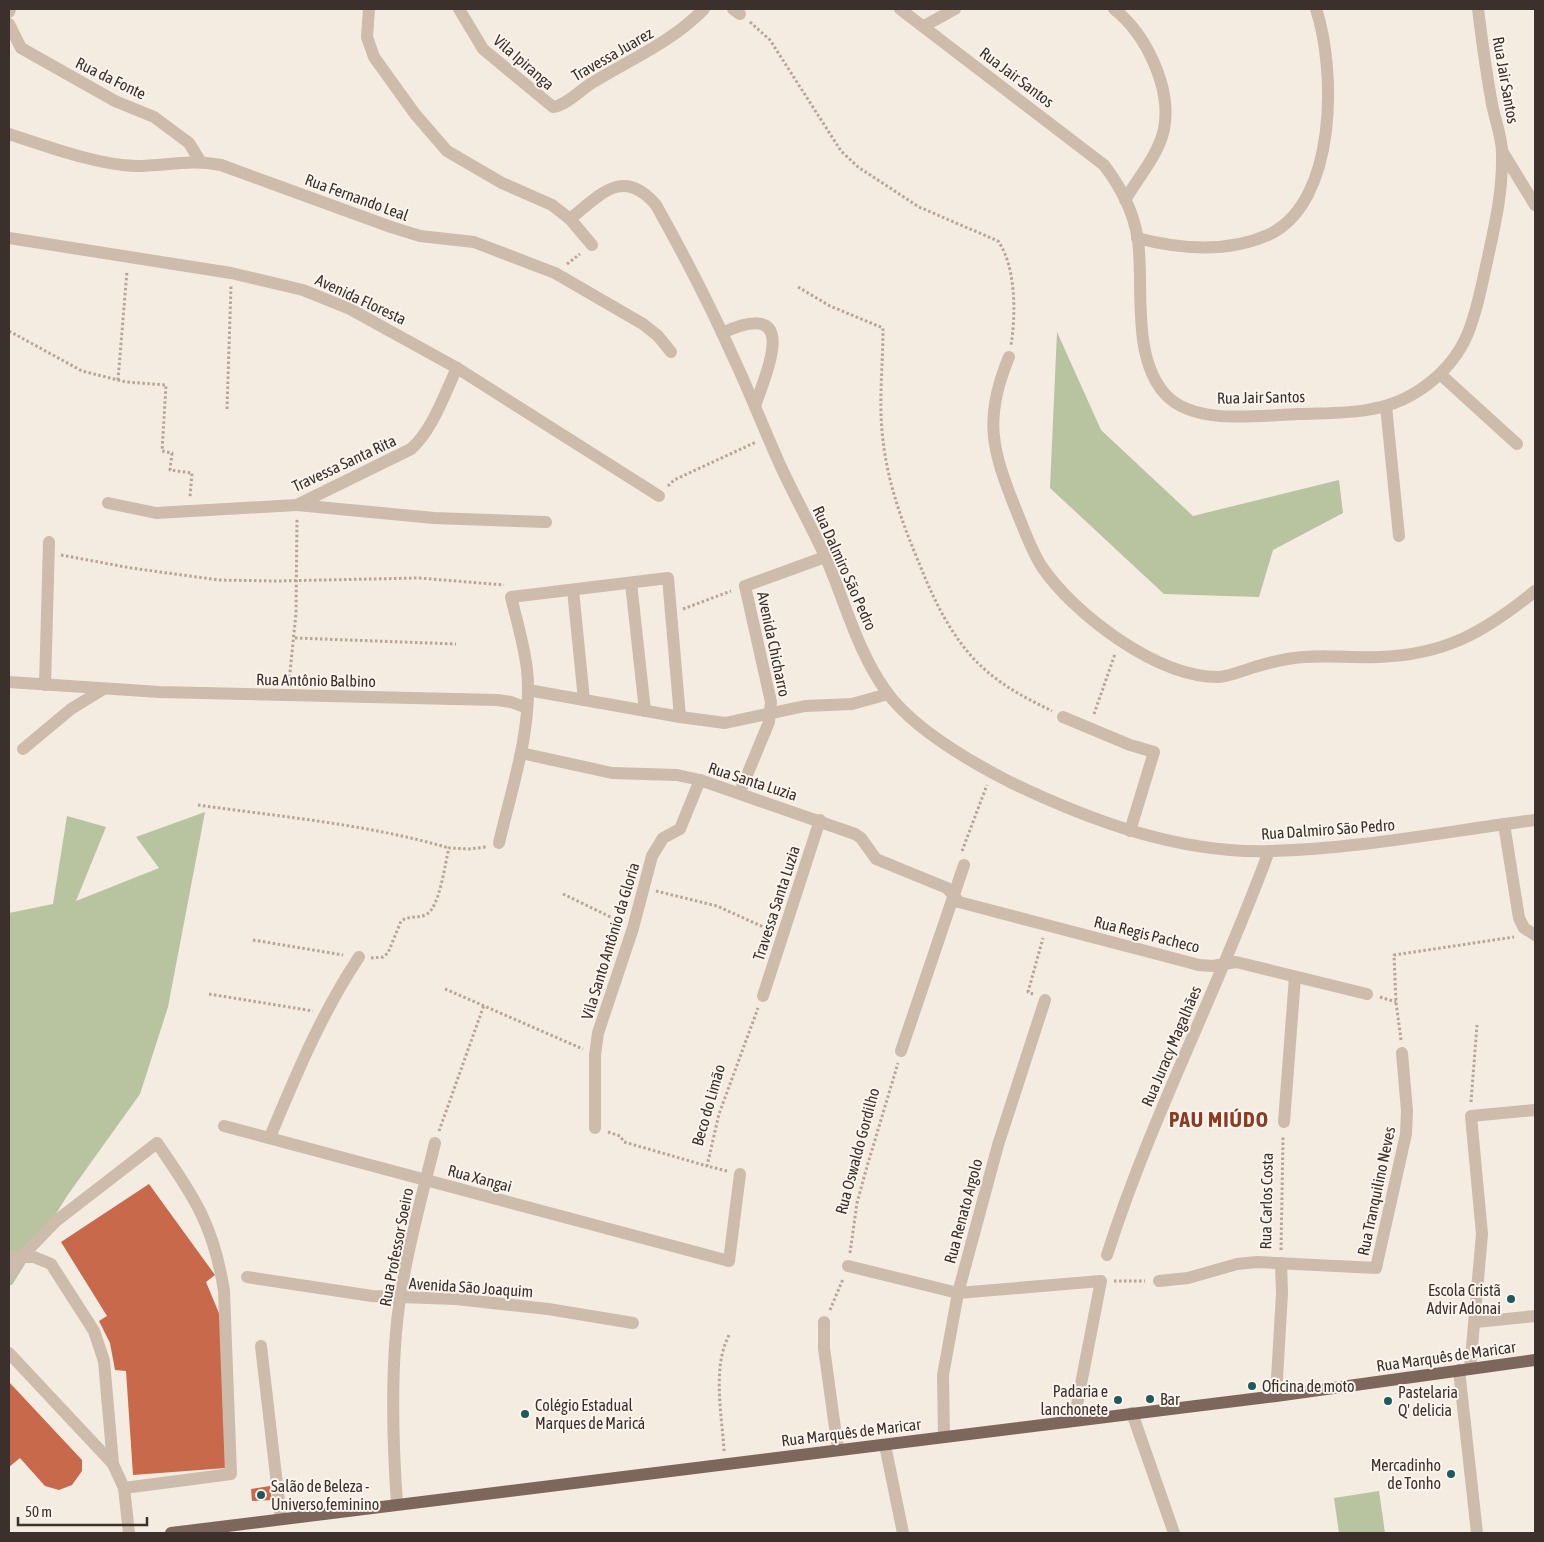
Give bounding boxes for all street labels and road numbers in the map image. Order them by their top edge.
street label: Travessa Juarez [568,23,656,84]
street label: Vila Ipiranga [489,31,558,94]
street label: Rua Jair Santos [1489,35,1523,125]
street label: Rua Jair Santos [976,43,1058,111]
street label: Rua da Fonte [73,53,149,103]
street label: Rua Fernando Leal [303,170,412,224]
street label: Avenida Floresta [313,270,409,328]
street label: Rua Jair Santos [1217,387,1306,407]
street label: Travessa Santa Rita [289,431,399,495]
street label: Rua Dalmiro São Pedro [809,503,881,633]
street label: Avenida Chicharro [754,590,794,698]
street label: Rua Antônio Balbino [256,670,376,690]
street label: Rua Santa Luzia [706,758,800,804]
street label: Rua Dalmiro São Pedro [1260,815,1396,843]
street label: Travessa Santa Luzia [749,843,803,963]
street label: Vila Santo Antônio da Gloria [578,860,642,1022]
street label: Rua Regis Pacheco [1092,912,1202,957]
street label: Rua Juracy Magalhães [1137,983,1206,1109]
street label: Beco do Limão [688,1062,728,1148]
street label: Rua Oswaldo Gordilho [831,1086,883,1216]
street label: Rua Tranquilino Neves [1354,1125,1400,1257]
street label: Rua Carlos Costa [1256,1153,1276,1249]
street label: Rua Renato Argolo [940,1157,987,1266]
street label: Rua Xangai [446,1161,514,1196]
street label: Rua Professor Soeiro [376,1186,416,1308]
street label: Avenida São Joaquim [408,1274,534,1301]
street label: Rua Marquês de Maricar [1375,1337,1517,1376]
street label: Rua Marquês de Maricar [780,1414,922,1450]

